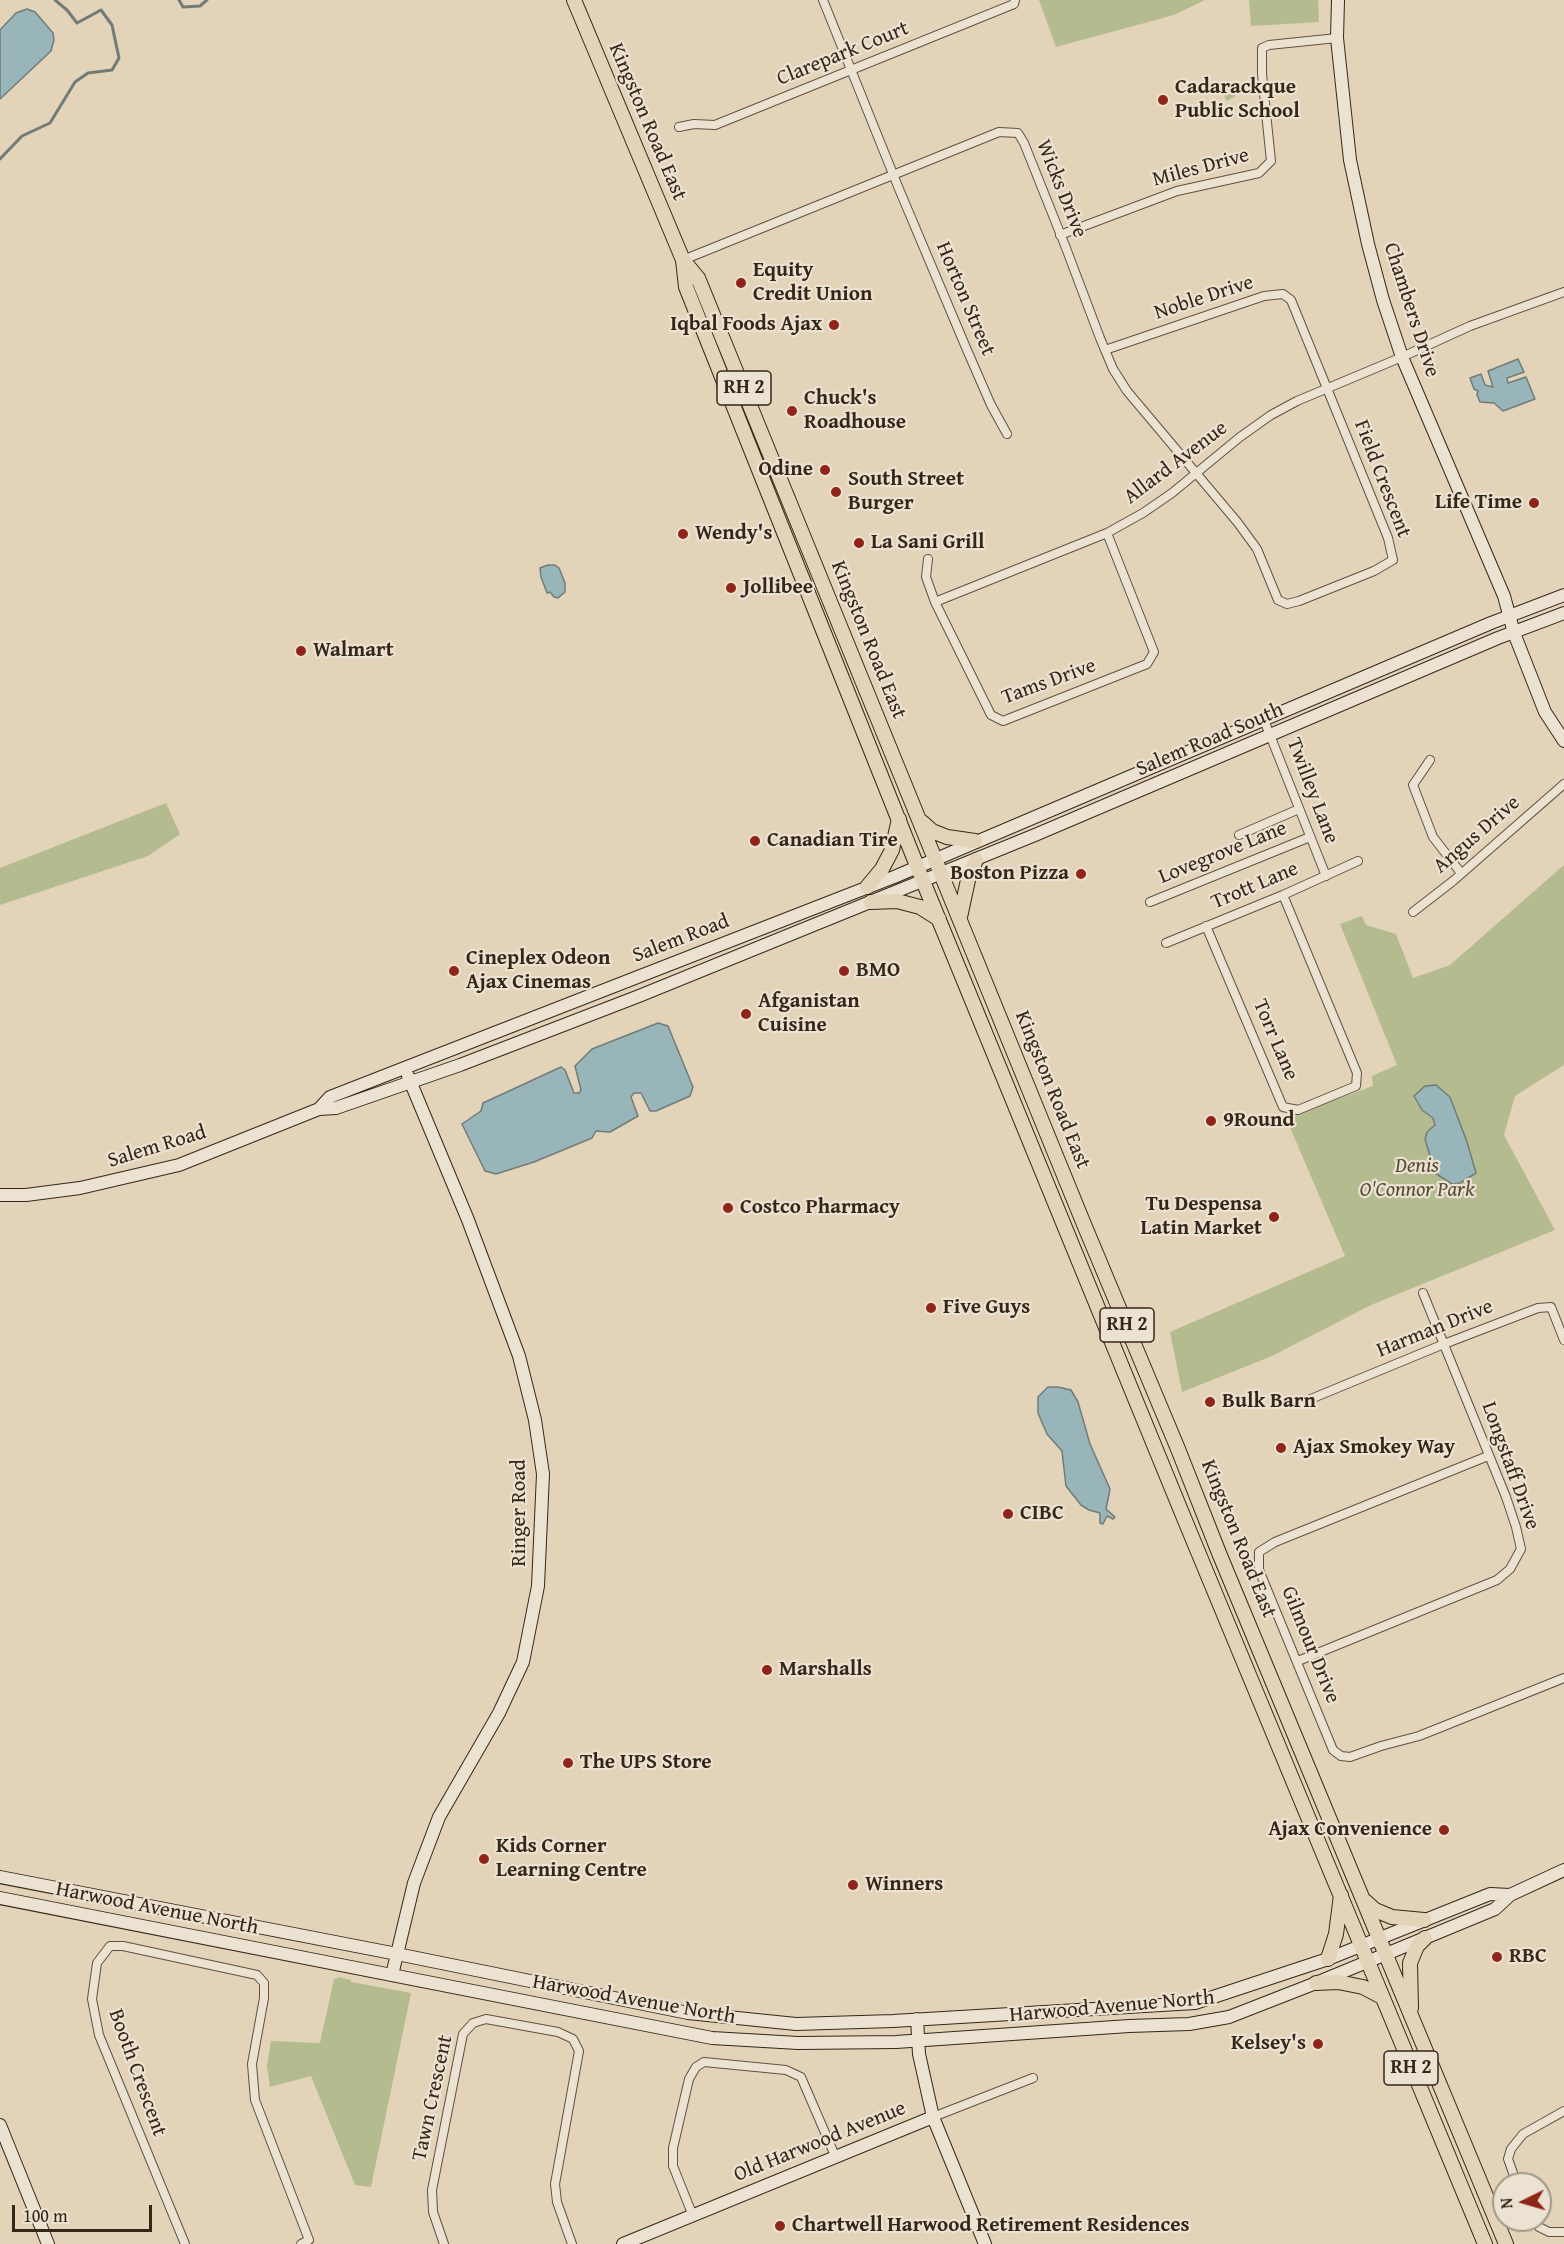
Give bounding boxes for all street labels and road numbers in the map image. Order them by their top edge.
street label: Clarepark Court [773,16,913,92]
street label: Kingston Road East [603,40,691,204]
street label: Wicks Drive [1030,136,1092,242]
street label: Miles Drive [1150,143,1252,193]
street label: Horton Street [930,238,1000,360]
street label: Chambers Drive [1377,240,1445,380]
street label: Noble Drive [1151,270,1257,326]
road number: RH 2 [717,371,771,405]
street label: Allard Avenue [1119,416,1233,510]
street label: Field Crescent [1348,417,1416,541]
street label: Kingston Road East [825,557,911,723]
street label: Tams Drive [999,653,1099,711]
street label: Salem Road South [1132,698,1288,782]
street label: Twilley Lane [1280,735,1344,847]
street label: Angus Drive [1429,791,1525,879]
street label: Lovegrove Lane [1155,816,1291,890]
street label: Trott Lane [1208,856,1302,916]
street label: Salem Road [629,909,733,969]
street label: Torr Lane [1247,996,1303,1084]
street label: Kingston Road East [1009,1007,1095,1173]
street label: Salem Road [105,1120,209,1174]
street label: Harman Drive [1373,1294,1497,1364]
road number: RH 2 [1100,1308,1154,1342]
street label: Longstaff Drive [1475,1399,1545,1533]
street label: Kingston Road East [1195,1456,1281,1622]
street label: Ringer Road [507,1459,533,1567]
street label: Gilmour Drive [1275,1583,1345,1707]
street label: Harwood Avenue North [54,1877,260,1941]
street label: Harwood Avenue North [530,1970,738,2030]
street label: Harwood Avenue North [1008,1985,1216,2029]
street label: Booth Crescent [102,2006,172,2140]
street label: Tawn Crescent [407,2033,459,2163]
road number: RH 2 [1384,2051,1438,2085]
street label: Old Harwood Avenue [730,2096,910,2188]

